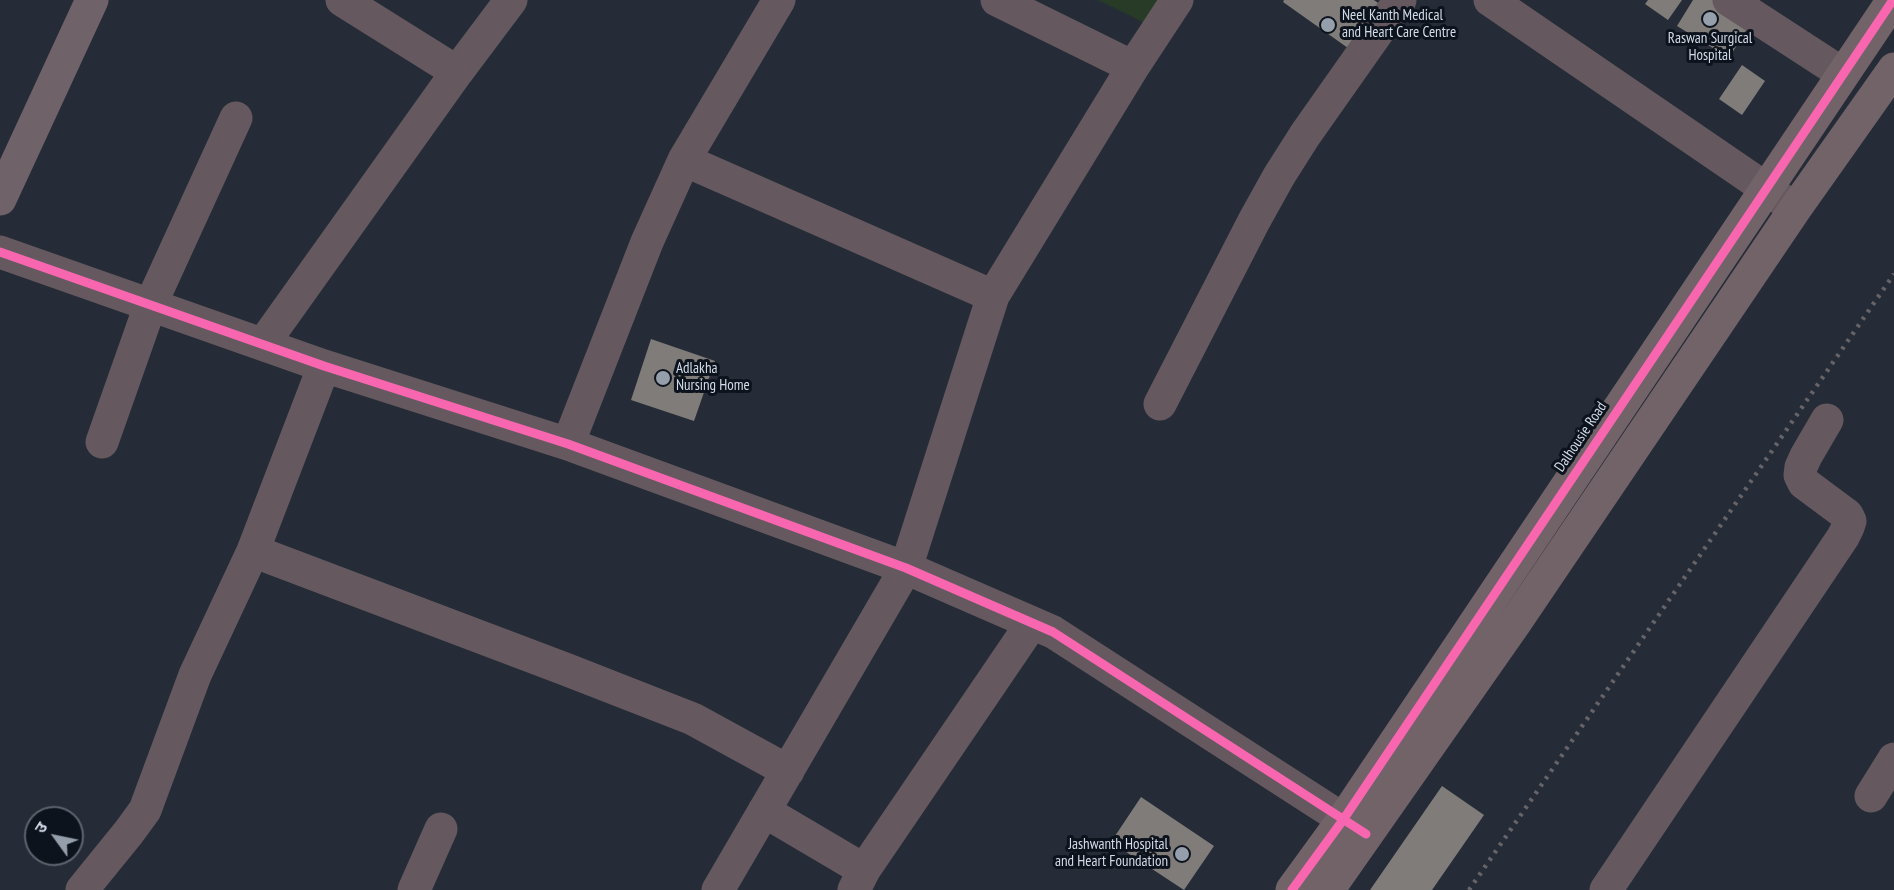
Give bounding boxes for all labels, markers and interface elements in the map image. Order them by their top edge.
place label: Neel Kanth Medical and Heart Care Centre [1342,7,1456,42]
marker: Raswan Surgical Hospital [1701,10,1719,28]
marker: Neel Kanth Medical and Heart Care Centre [1319,16,1337,34]
place label: Raswan Surgical Hospital [1668,30,1752,65]
place label: Adlakha Nursing Home [676,360,750,395]
marker: Adlakha Nursing Home [654,369,672,387]
street label: Dalhousie Road [1551,399,1611,475]
north arrow [24,806,84,866]
text: उ [30,818,52,837]
place label: Jashwanth Hospital and Heart Foundation [1055,836,1168,871]
marker: Jashwanth Hospital and Heart Foundation [1173,845,1191,863]

